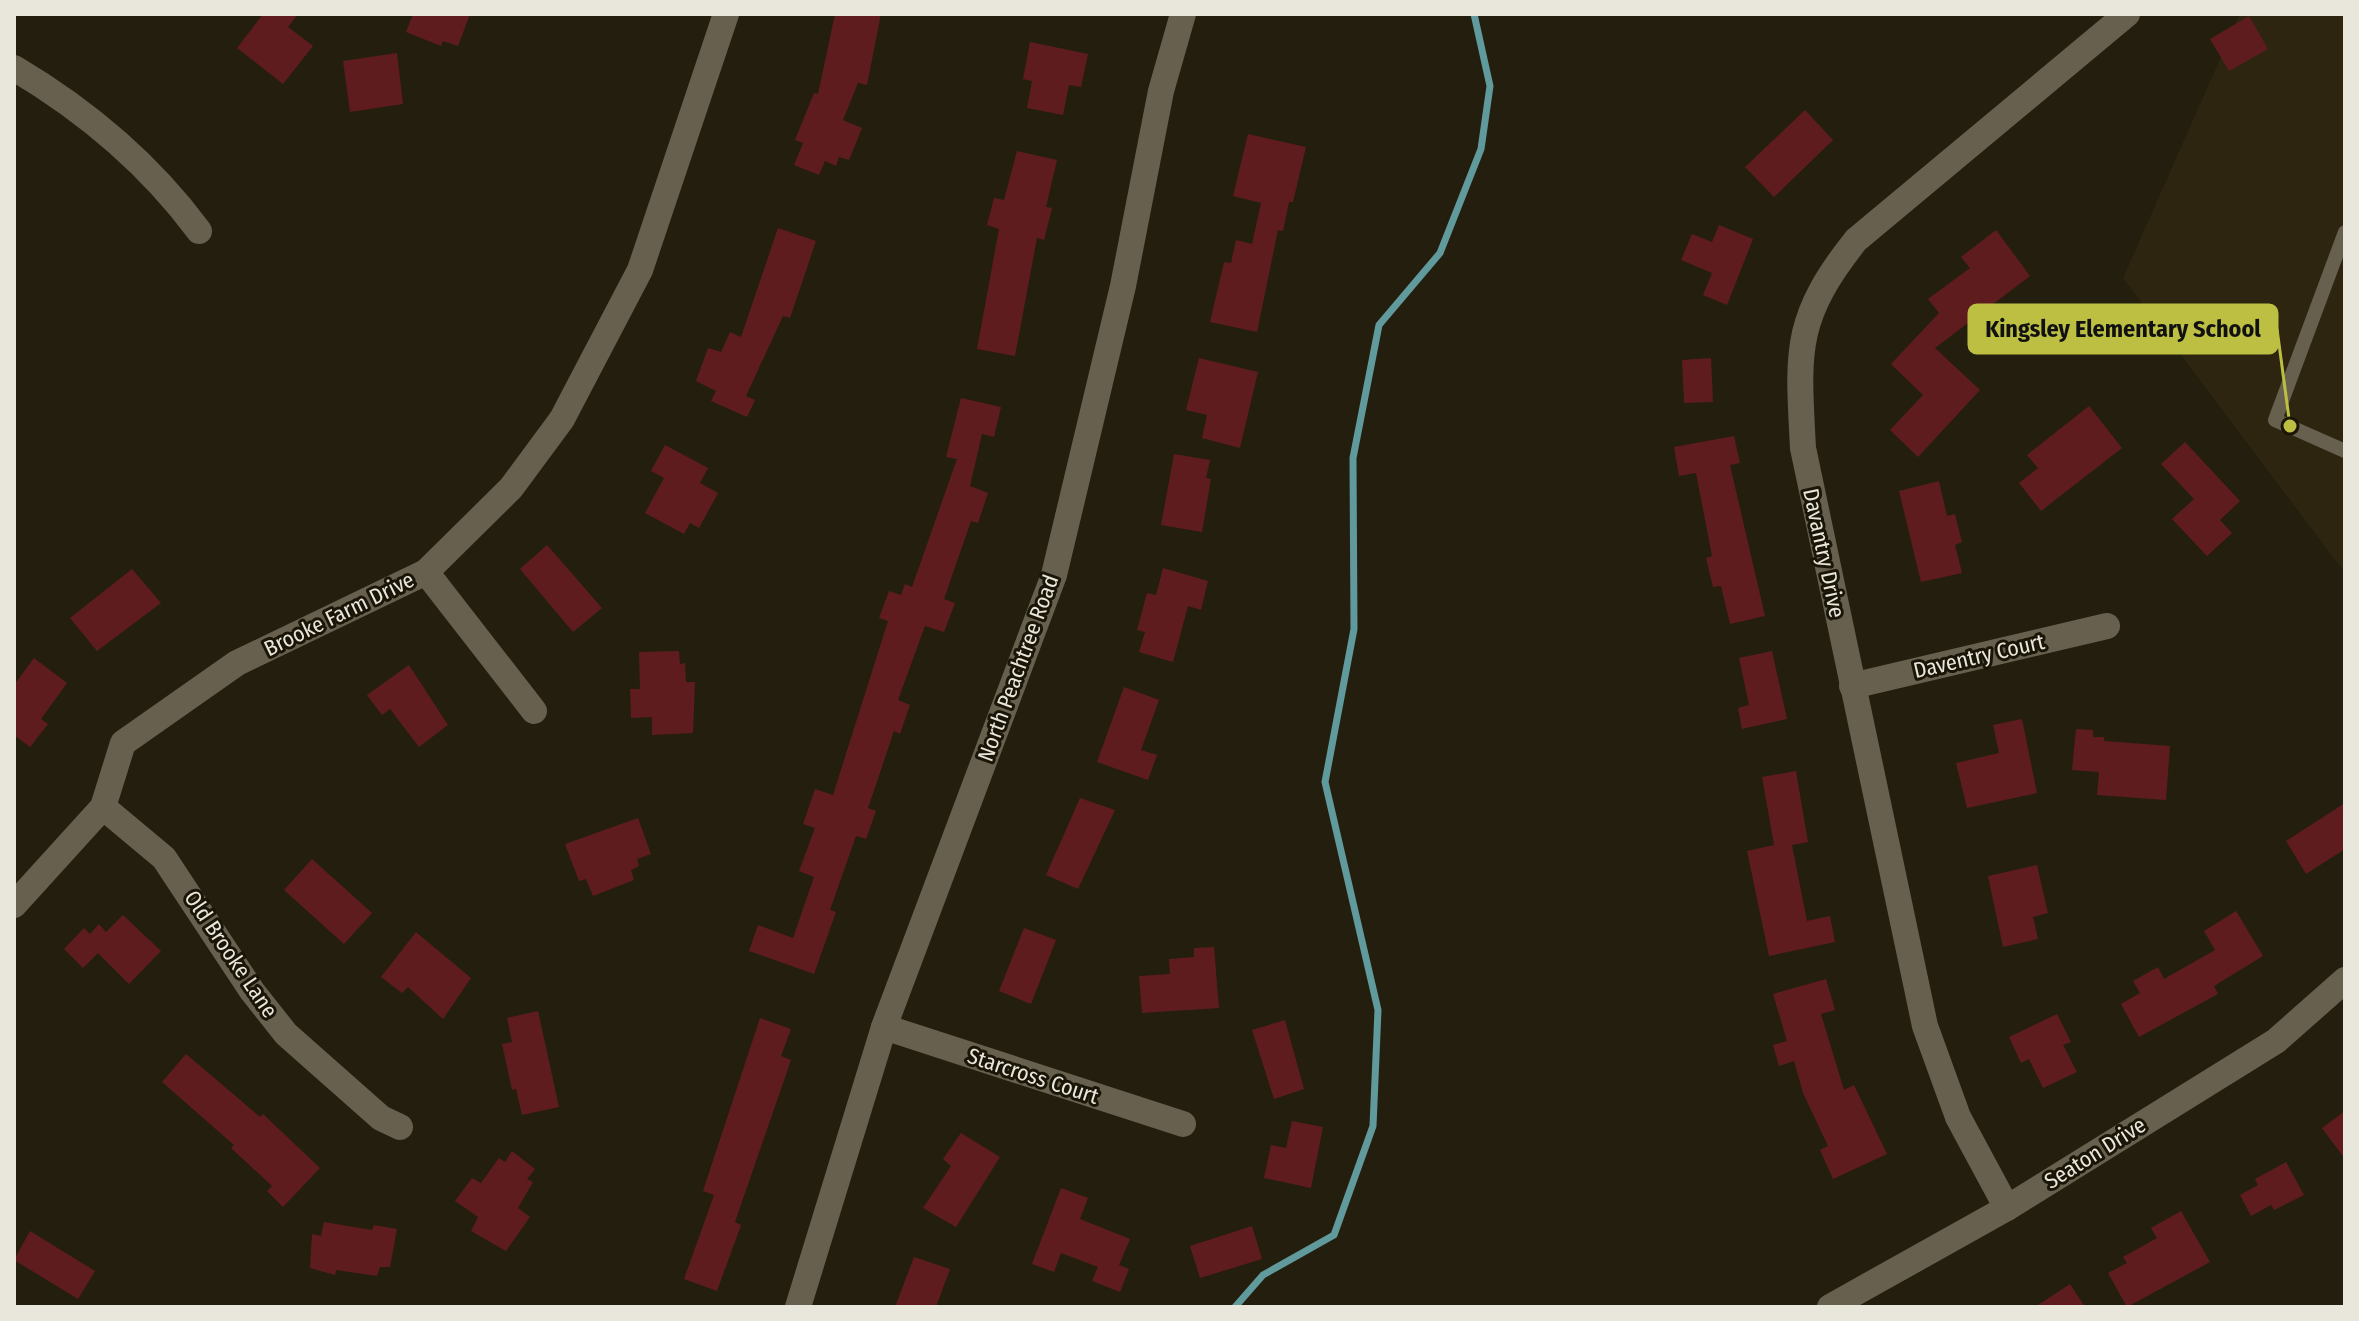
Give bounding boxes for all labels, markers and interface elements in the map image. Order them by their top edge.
callout: Kingsley Elementary School [1969,305,2277,353]
text: Kingsley Elementary School [1985,315,2261,343]
street label: Davantry Drive [1797,486,1851,620]
street label: Brooke Farm Drive [259,566,419,662]
street label: North Peachtree Road [972,571,1064,765]
street label: Daventry Court [1911,628,2048,684]
street label: Old Brooke Lane [179,885,283,1023]
street label: Starcross Court [964,1042,1103,1110]
street label: Seaton Drive [2039,1111,2151,1195]

